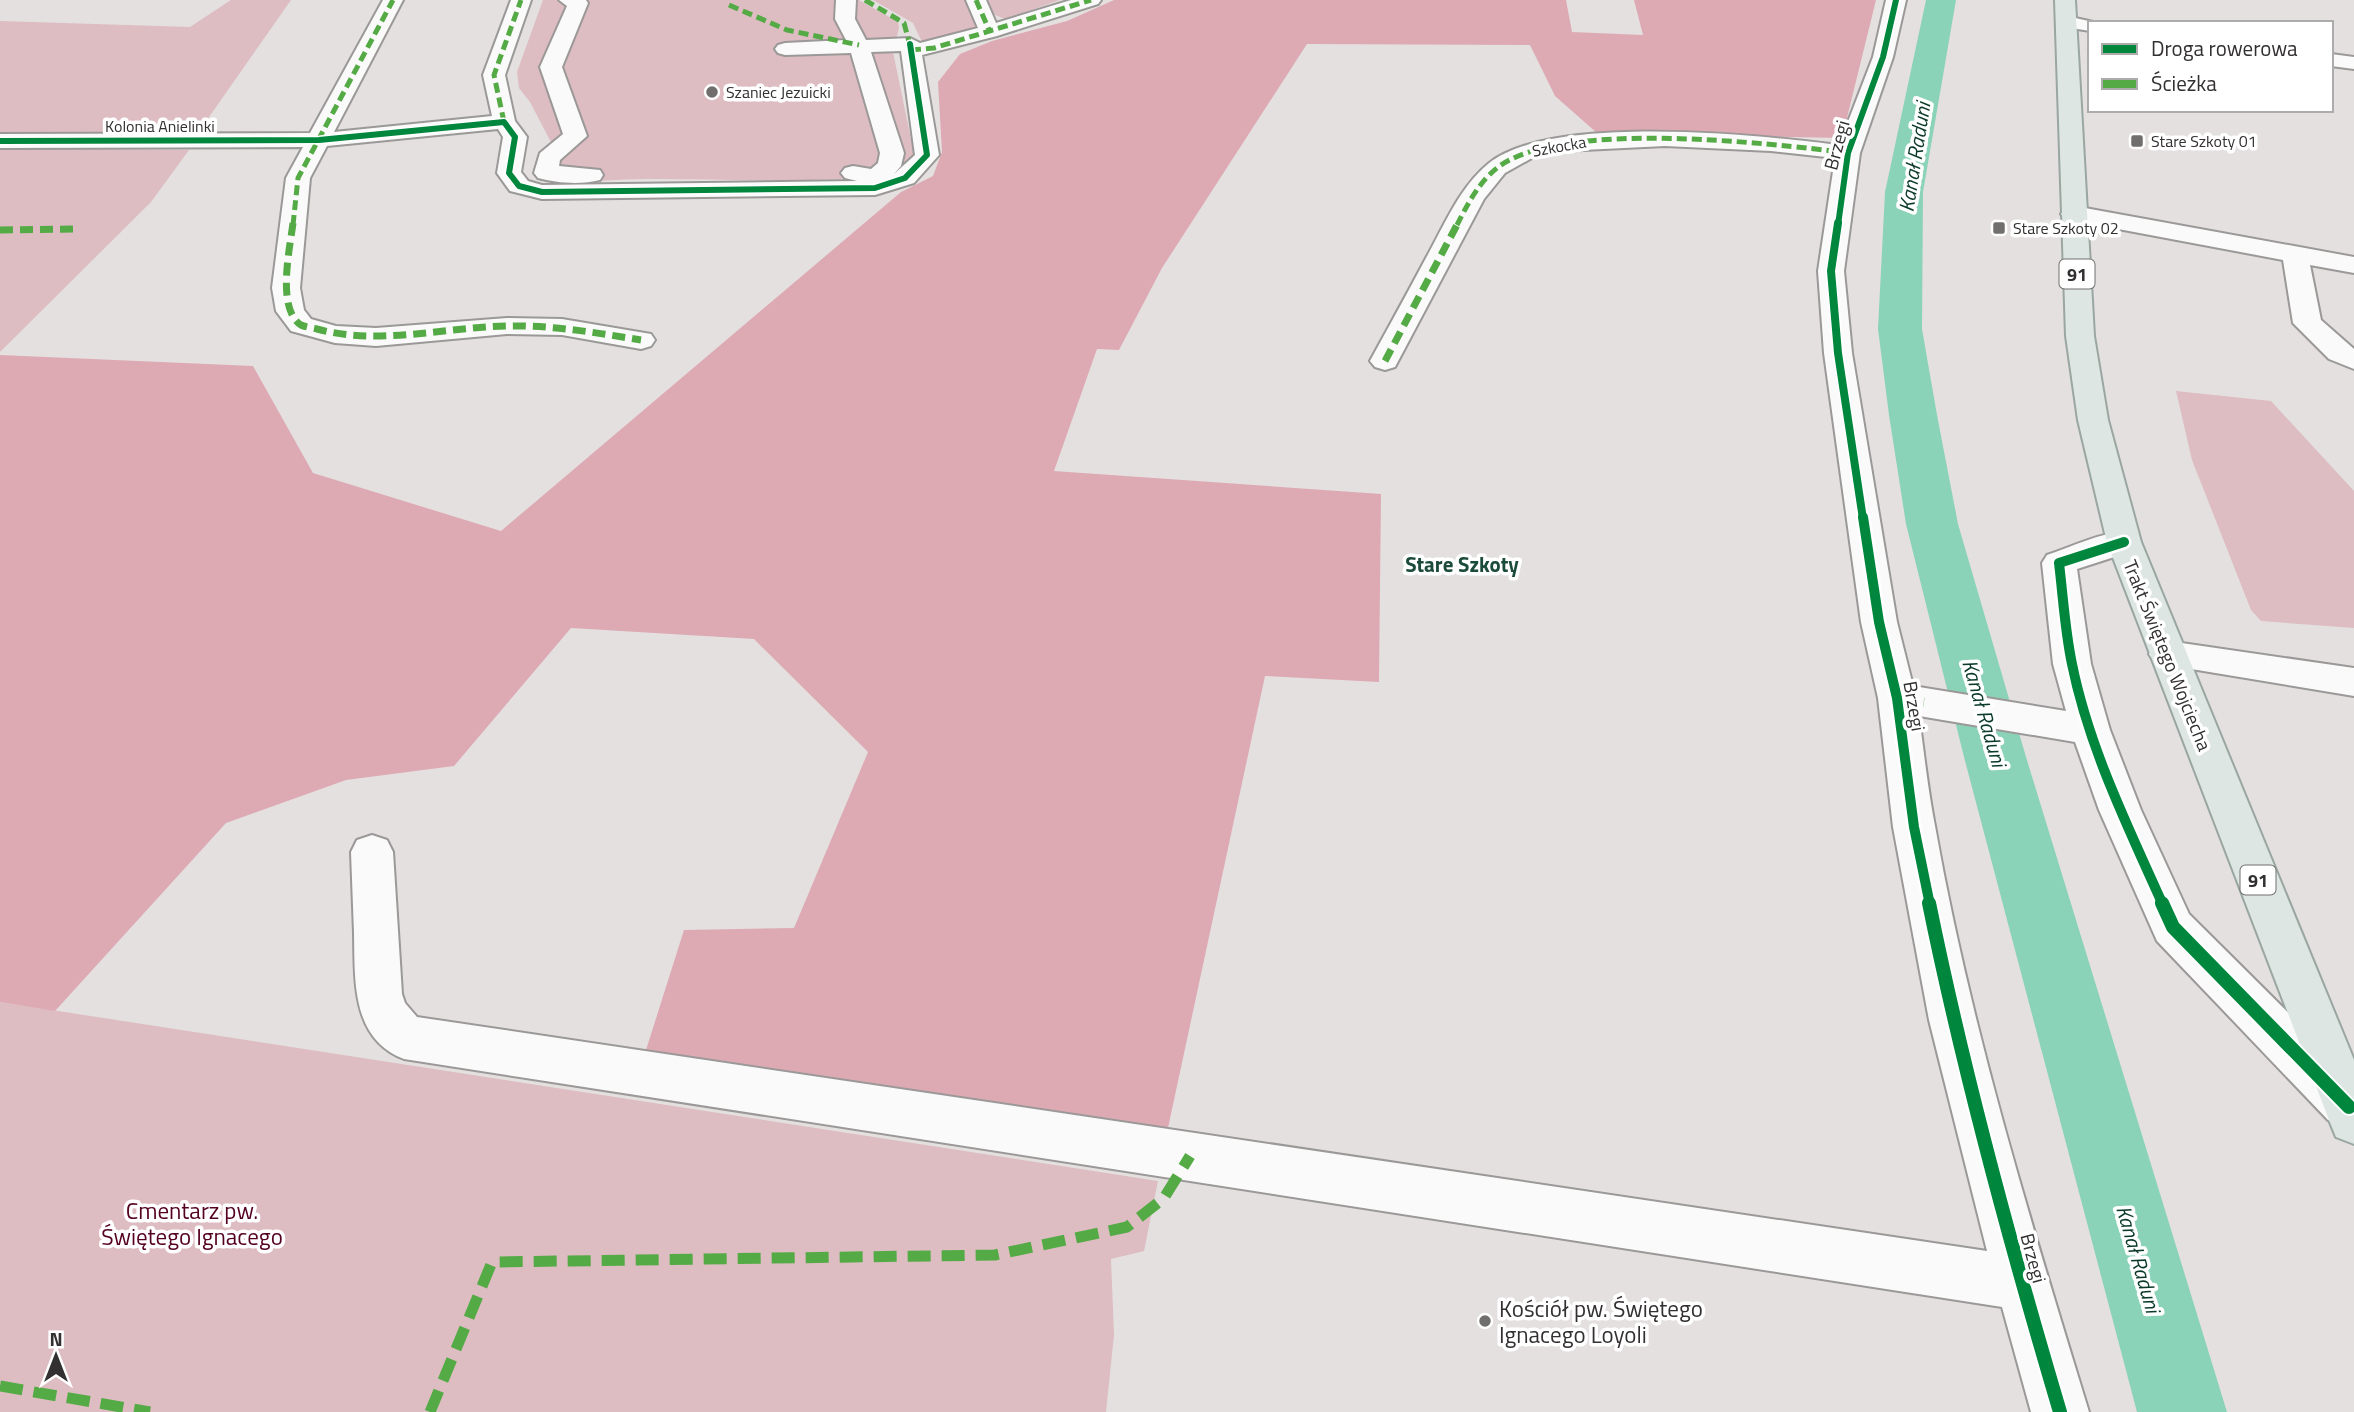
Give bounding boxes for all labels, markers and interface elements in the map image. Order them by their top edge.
legend [2088,21,2333,112]
text: Droga rowerowa [2151,32,2298,64]
text: Ścieżka [2151,67,2217,99]
place label: Szaniec Jezuicki [726,80,831,104]
marker: Szaniec Jezuicki [704,84,720,100]
water label: Kanał Raduni [1890,97,1939,214]
street label: Kolonia Anielinki [105,114,215,138]
street label: Brzegi [1815,117,1857,173]
street label: Szkocka [1530,129,1588,163]
place label: Stare Szkoty 01 [2151,129,2257,153]
marker: Stare Szkoty 01 [2129,133,2145,149]
place label: Stare Szkoty 02 [2013,216,2119,240]
marker: Stare Szkoty 02 [1991,220,2007,236]
road number: 91 [2060,260,2094,288]
district label: Stare Szkoty [1405,548,1519,580]
street label: Trakt Świętego Wojciecha [2116,555,2220,755]
water label: Kanał Raduni [1954,656,2016,773]
street label: Brzegi [1896,679,1934,733]
road number: 91 [2240,866,2276,894]
park label: Cmentarz pw. Świętego Ignacego [101,1193,283,1254]
water label: Kanał Raduni [2108,1202,2170,1319]
street label: Brzegi [2013,1230,2055,1286]
place label: Kościół pw. Świętego Ignacego Loyoli [1499,1291,1703,1352]
marker: Kościół pw. Świętego Ignacego Loyoli [1477,1313,1493,1329]
north arrow [21,1321,91,1391]
text: N [49,1324,63,1353]

